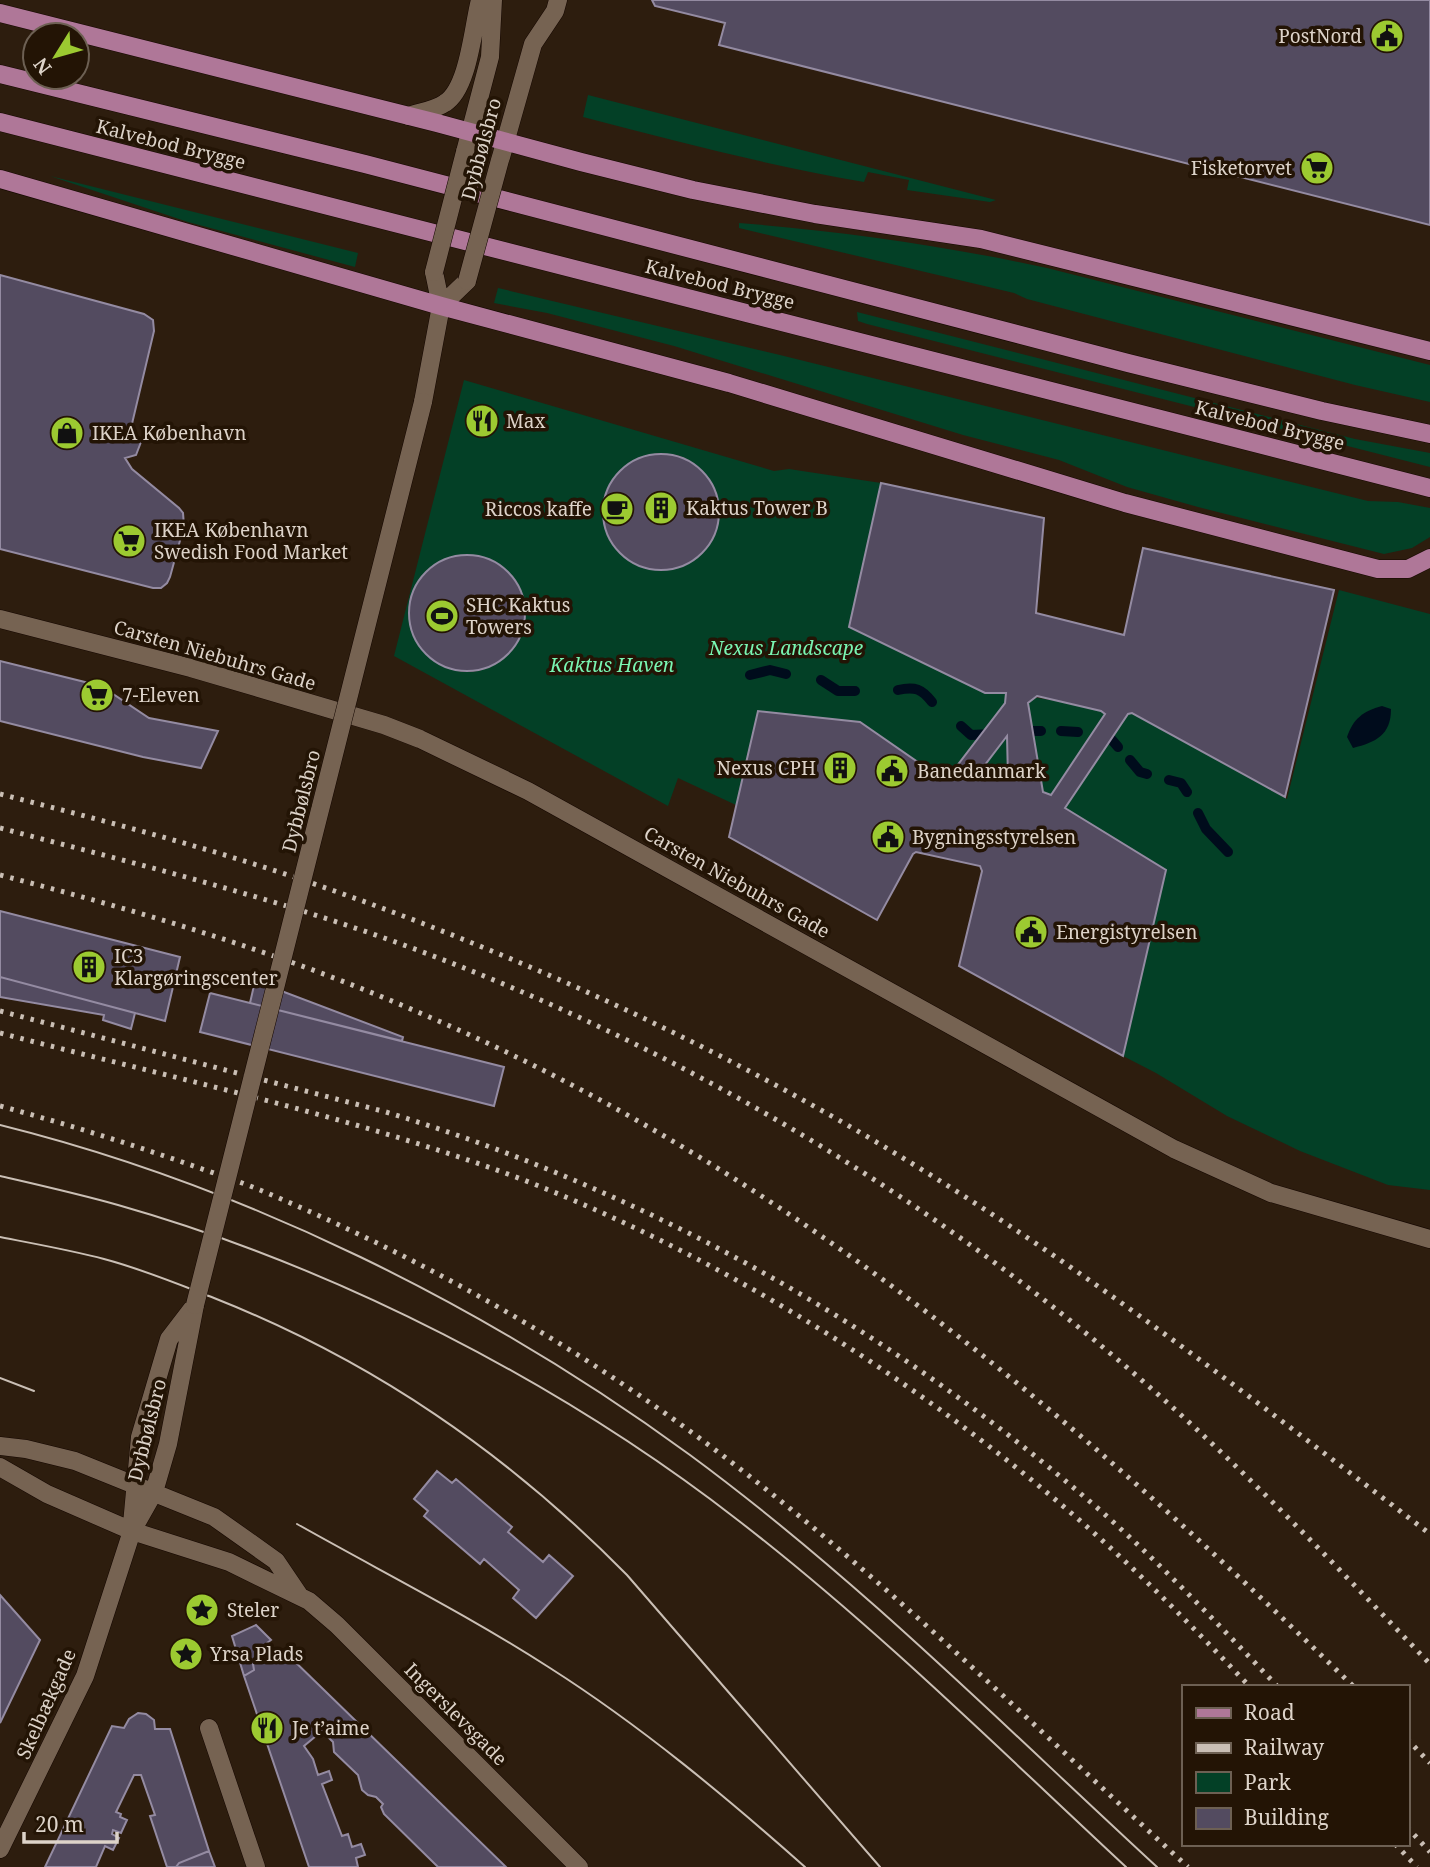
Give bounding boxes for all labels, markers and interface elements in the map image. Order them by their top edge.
public building icon: PostNord [1368,17,1406,55]
north arrow [21,21,91,91]
place label: PostNord [1278,23,1362,49]
text: N [28,52,57,80]
street label: Dybbølsbro [455,95,507,203]
street label: Kalvebod Brygge [94,113,248,175]
supermarket icon: Fisketorvet [1298,149,1336,187]
place label: Fisketorvet [1191,155,1292,181]
street label: Kalvebod Brygge [643,253,797,315]
street label: Kalvebod Brygge [1193,394,1347,456]
restaurant icon: Max [463,402,501,440]
place label: Max [506,408,546,434]
shop icon: IKEA København [48,414,86,452]
place label: IKEA København [92,420,246,446]
building icon: Kaktus Tower B [642,489,680,527]
cafe icon: Riccos kaffe [598,490,636,528]
place label: Kaktus Tower B [686,495,828,521]
place label: Riccos kaffe [485,496,592,522]
place label: IKEA København Swedish Food Market [154,517,348,565]
supermarket icon: IKEA København Swedish Food Market [110,522,148,560]
place label: SHC Kaktus Towers [466,592,570,640]
sports icon: SHC Kaktus Towers [423,597,461,635]
street label: Carsten Niebuhrs Gade [111,614,319,696]
park label: Nexus Landscape [708,635,863,661]
park label: Kaktus Haven [549,652,675,678]
supermarket icon: 7-Eleven [78,676,116,714]
place label: 7-Eleven [122,682,200,708]
street label: Dybbølsbro [276,747,326,855]
building icon: Nexus CPH [821,749,859,787]
public building icon: Banedanmark [873,752,911,790]
place label: Nexus CPH [717,755,816,781]
place label: Banedanmark [917,758,1047,784]
public building icon: Bygningsstyrelsen [869,818,907,856]
street label: Carsten Niebuhrs Gade [639,820,835,944]
place label: Bygningsstyrelsen [912,824,1076,850]
public building icon: Energistyrelsen [1012,913,1050,951]
place label: Energistyrelsen [1056,919,1198,945]
place label: IC3 Klargøringscenter [114,943,278,991]
building icon: IC3 Klargøringscenter [70,948,108,986]
street label: Dybbølsbro [122,1376,172,1484]
place icon: Steler [183,1591,221,1629]
place label: Steler [227,1597,279,1623]
place icon: Yrsa Plads [167,1635,205,1673]
place label: Yrsa Plads [209,1641,303,1667]
street label: Skelbækgade [10,1645,82,1763]
street label: Ingerslevsgade [399,1657,513,1771]
legend [1182,1685,1409,1846]
text: Road [1244,1698,1295,1726]
restaurant icon: Je t’aime [248,1709,286,1747]
place label: Je t’aime [291,1715,370,1741]
text: Railway [1244,1733,1324,1761]
text: Park [1244,1768,1291,1796]
scale bar [24,1800,117,1844]
text: Building [1244,1803,1329,1831]
text: 20 m [35,1810,84,1838]

